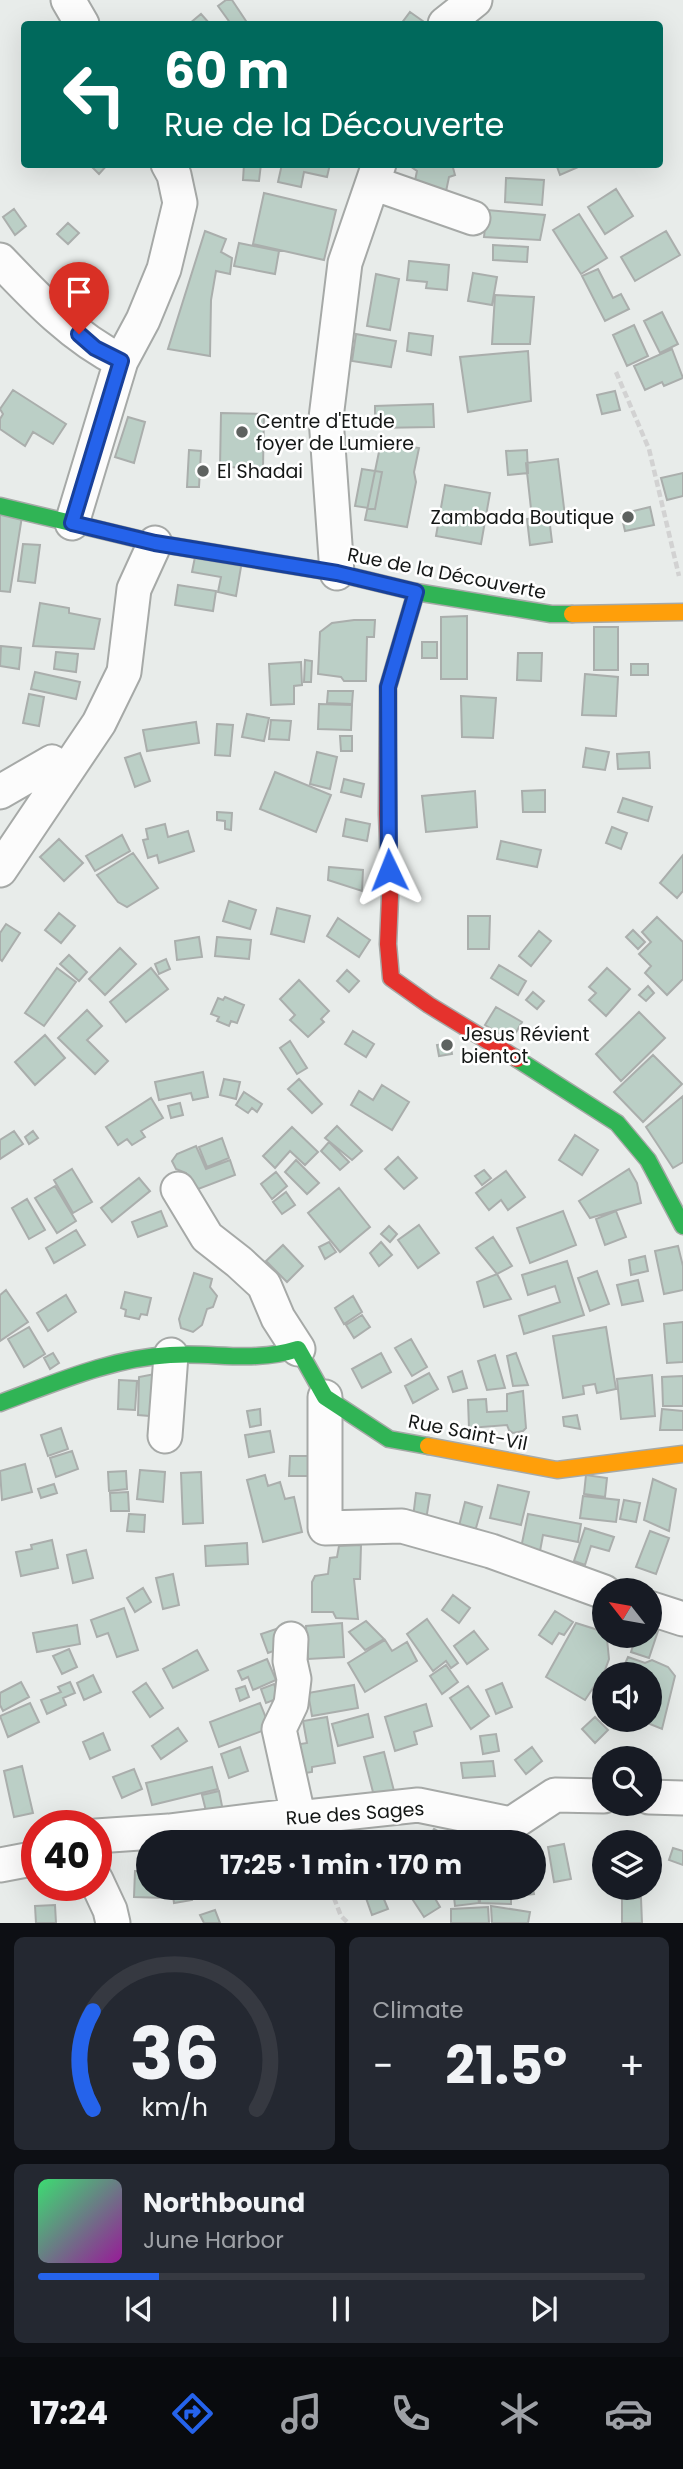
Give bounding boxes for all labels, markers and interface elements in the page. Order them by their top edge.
text: 60 m [164,37,289,105]
icon: left [49,49,140,140]
text: Rue de la Découverte [164,102,504,147]
pin [49,262,109,334]
icon: arrive [60,273,98,311]
place label: Centre d'Etude foyer de Lumiere [256,408,414,457]
marker: Centre d'Etude foyer de Lumiere [234,424,250,440]
place label: El Shadai [217,458,303,485]
marker: El Shadai [195,463,211,479]
place label: Zambada Boutique [431,504,614,531]
marker: Zambada Boutique [620,509,636,525]
street label: Rue de la Découverte [345,541,549,606]
position arrow [352,833,426,907]
place label: Jesus Révient bientot [461,1021,590,1070]
marker: Jesus Révient bientot [439,1037,455,1053]
street label: Rue Saint-Vil [406,1408,530,1457]
north arrow [592,1578,662,1648]
map controls [592,1578,662,1900]
button: sound [592,1662,662,1732]
button: search [592,1746,662,1816]
street label: Rue des Sages [285,1795,425,1832]
speed limit sign: 40 [21,1810,112,1901]
button: layers [592,1830,662,1900]
text: 17:25 · 1 min · 170 m [220,1847,462,1883]
text: Climate [373,1994,463,2026]
text: 36 [129,2004,219,2105]
text: 21.5° [445,2029,567,2102]
text: − [373,2039,393,2092]
text: + [619,2039,645,2092]
text: km/h [141,2090,208,2125]
text: Northbound [143,2185,305,2221]
text: June Harbor [143,2224,284,2256]
icon: previous [120,2290,158,2328]
icon: pause [322,2290,360,2328]
icon: next [525,2290,563,2328]
icon: directions [168,2389,217,2438]
icon: music [277,2389,326,2438]
icon: phone [386,2389,435,2438]
icon: climate [495,2389,544,2438]
icon: car [604,2389,653,2438]
text: 17:24 [30,2390,108,2435]

